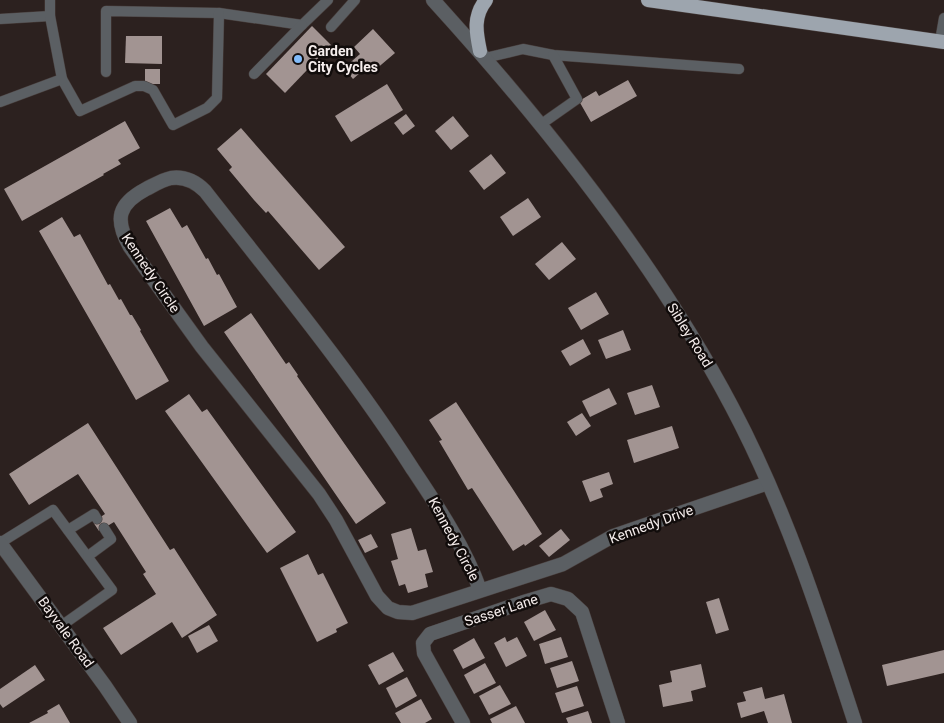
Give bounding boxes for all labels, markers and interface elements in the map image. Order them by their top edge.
place label: Garden City Cycles [308,43,378,75]
marker: Garden City Cycles [292,53,304,65]
street label: Kennedy Circle [119,230,183,316]
street label: Sibley Road [664,300,716,370]
street label: Kennedy Circle [425,495,483,583]
street label: Kennedy Drive [607,501,695,547]
street label: Sasser Lane [462,591,540,629]
street label: Bayvale Road [35,593,97,671]

